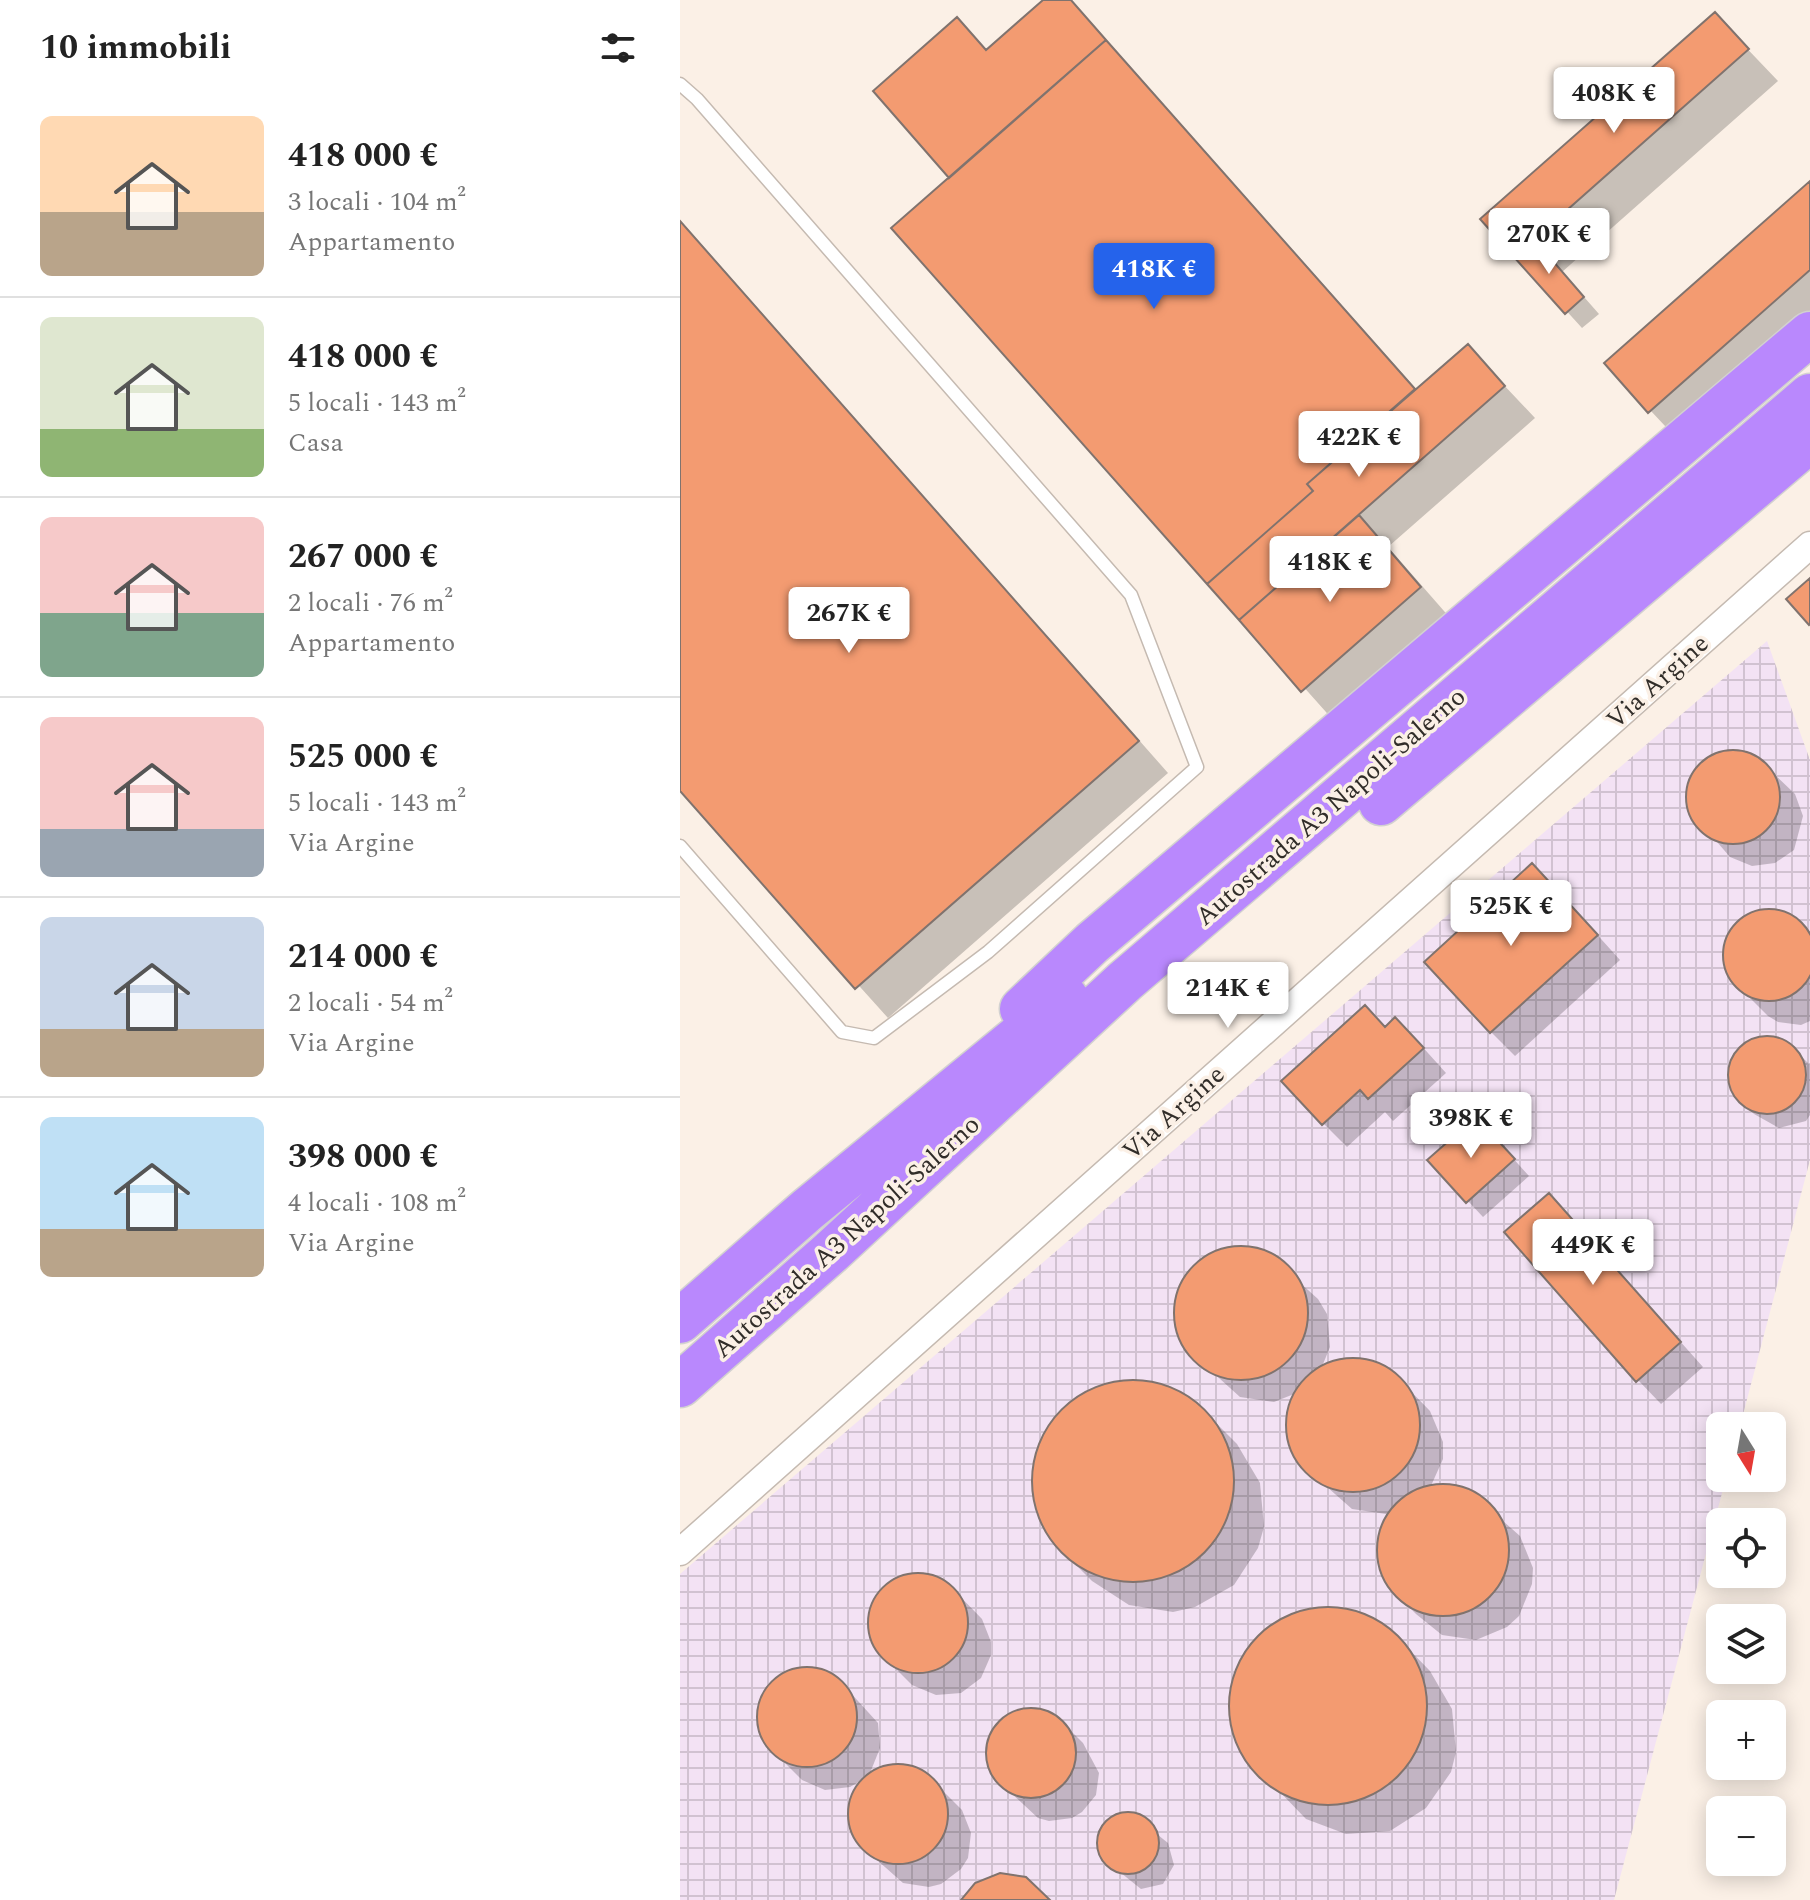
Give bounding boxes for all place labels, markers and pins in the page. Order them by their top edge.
pin: 408K € [1549,67,1679,135]
pin: 270K € [1484,208,1614,276]
pin: 418K € [1089,243,1219,311]
pin: 422K € [1294,411,1424,479]
pin: 418K € [1265,536,1395,604]
pin: 267K € [784,587,914,655]
pin: 525K € [1446,880,1576,948]
pin: 214K € [1163,962,1293,1030]
pin: 398K € [1406,1092,1536,1160]
pin: 449K € [1528,1219,1658,1287]

